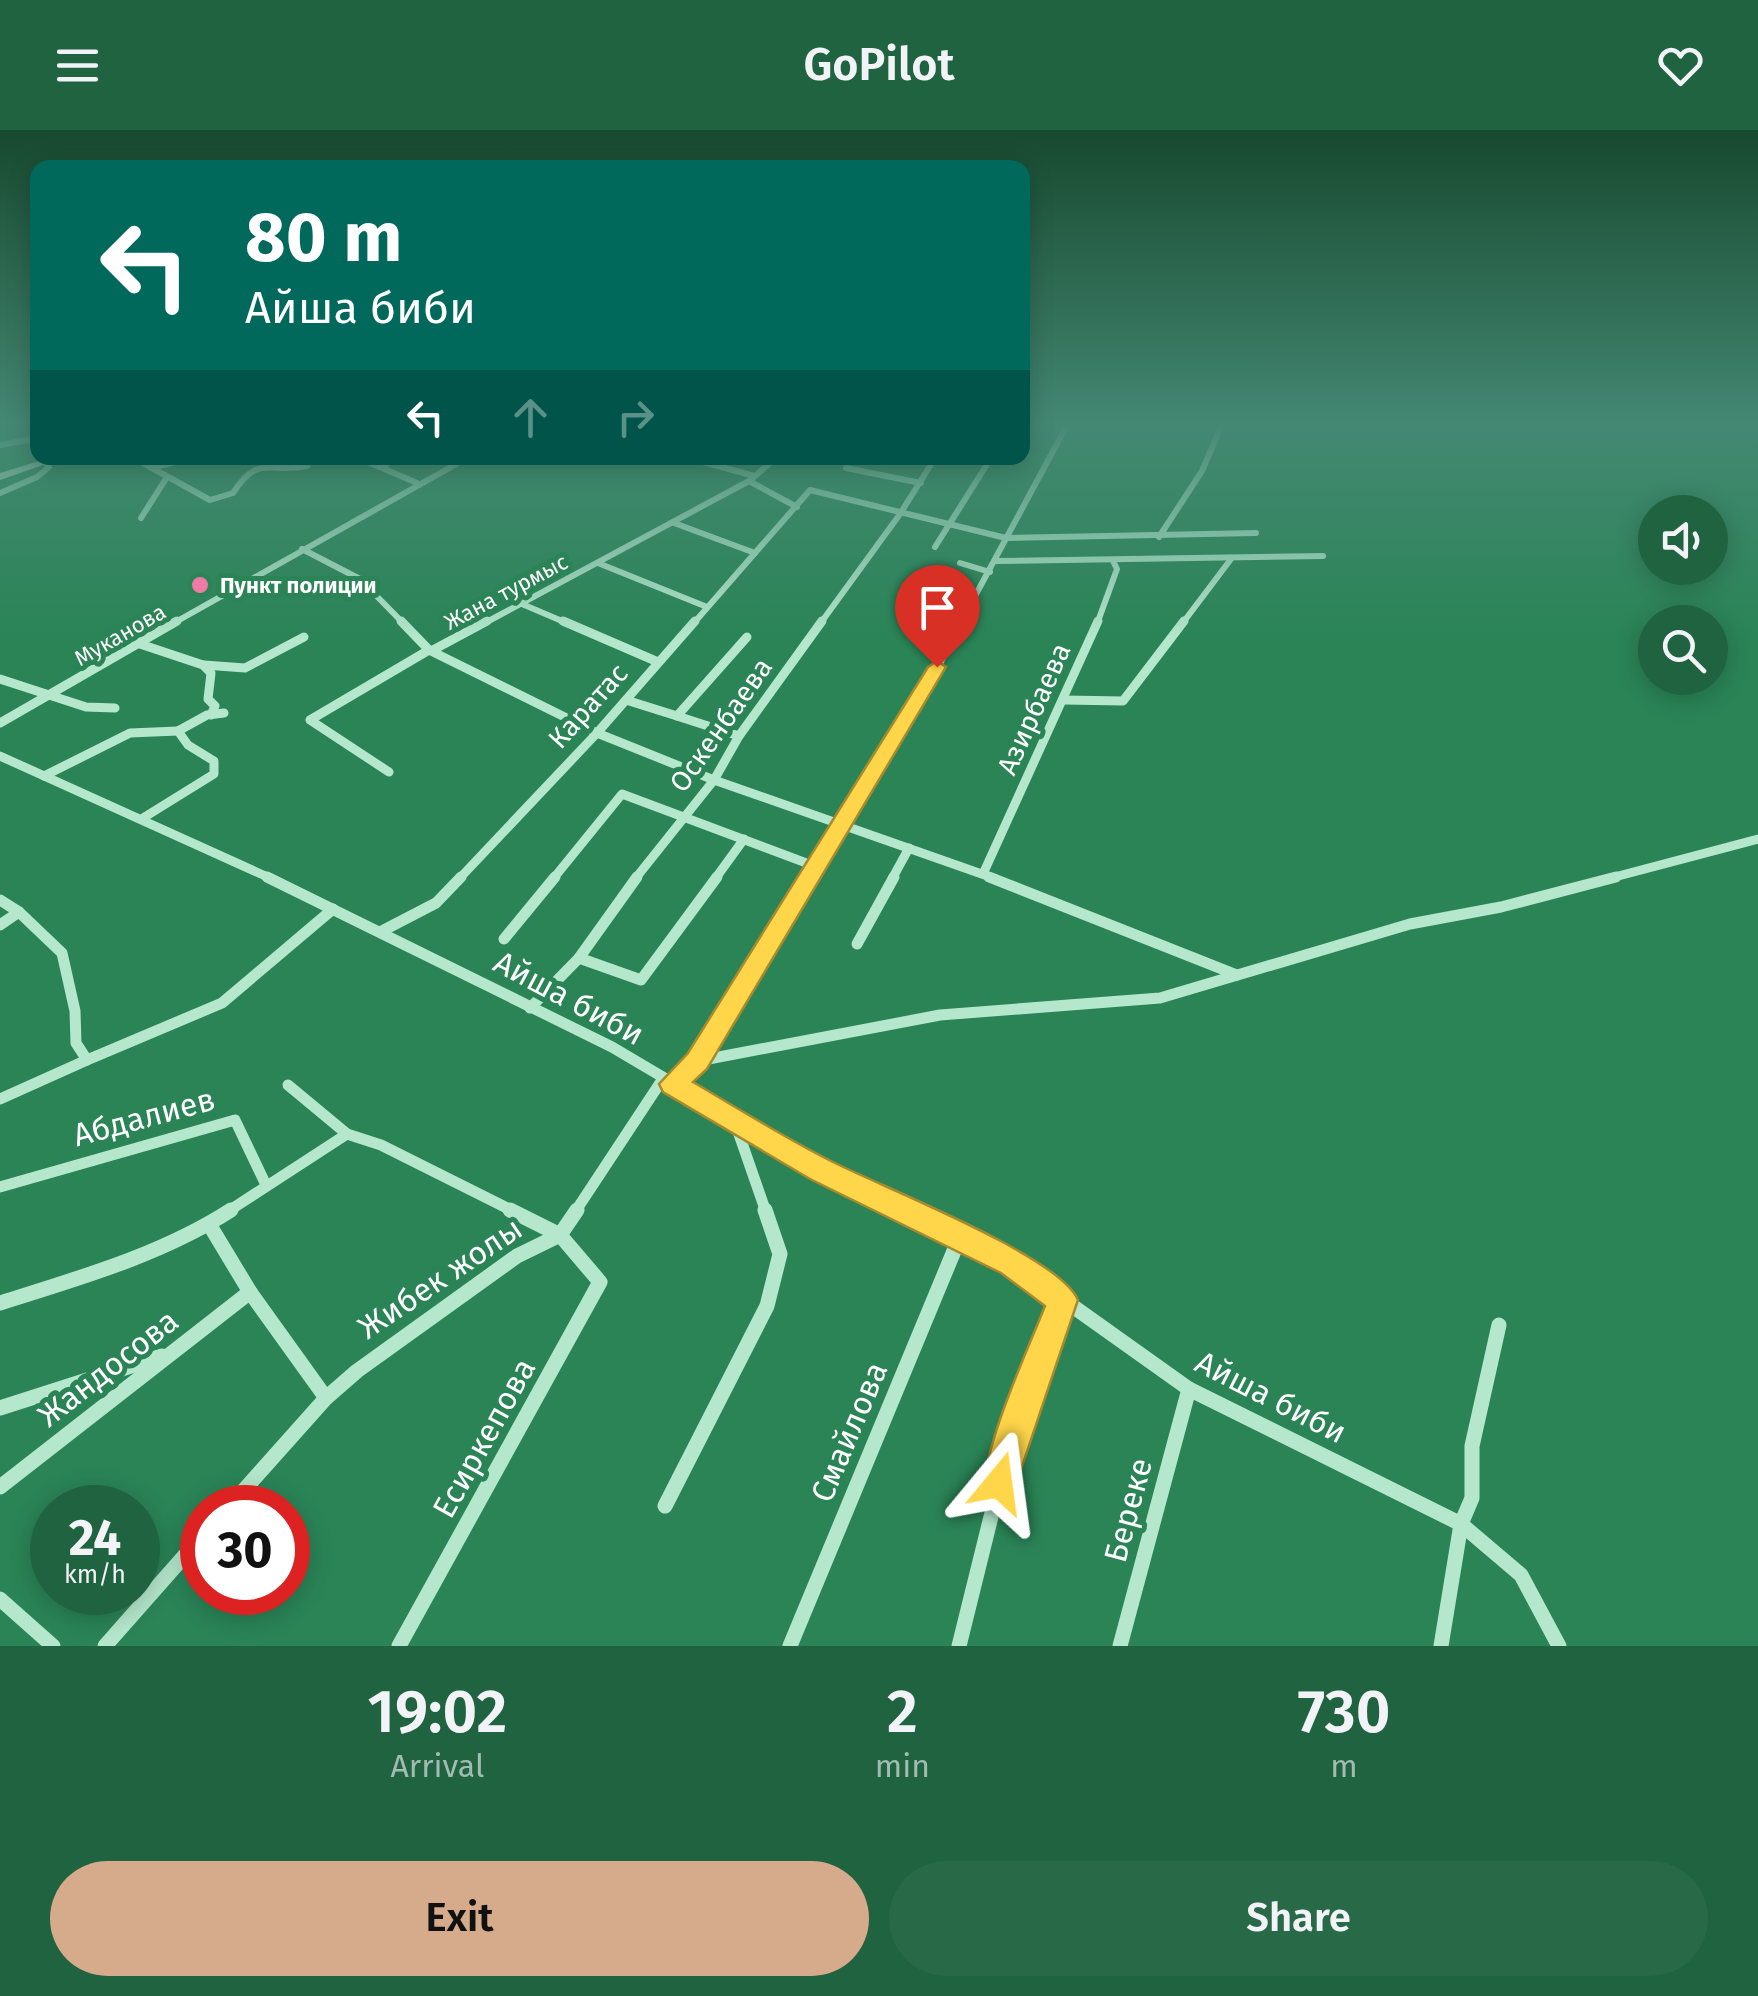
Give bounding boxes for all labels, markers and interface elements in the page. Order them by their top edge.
icon: menu [50,38,105,93]
text: GoPilot [803,38,955,92]
icon: heart [1653,38,1708,93]
text: 80 m [245,196,402,280]
icon: left [80,200,210,330]
text: Айша биби [245,281,476,335]
icon: left [398,390,453,445]
icon: ahead [503,390,558,445]
icon: right [608,390,663,445]
map controls [1638,495,1728,695]
button: sound [1638,495,1728,585]
street label: Жана турмыс [440,548,572,636]
pin [895,565,980,668]
place label: Пункт полиции [220,572,377,599]
marker: Пункт полиции [189,574,211,596]
icon: arrive [910,580,965,635]
street label: Муканова [69,598,171,672]
button: search [1638,605,1728,695]
street label: Азирбаева [990,638,1078,780]
street label: Оскенбаева [663,652,779,798]
street label: Каратас [541,657,635,755]
street label: Айша биби [488,943,650,1053]
street label: Абдалиев [69,1080,219,1154]
street label: Жибек жолы [351,1209,529,1347]
street label: Жандосова [30,1301,186,1435]
street label: Айша биби [1189,1343,1353,1451]
street label: Есиркепова [425,1352,543,1524]
street label: Смайлова [803,1356,895,1508]
position arrow [947,1431,1051,1535]
street label: Береке [1096,1454,1160,1566]
speed limit sign: 30 [180,1485,310,1615]
text: 24 [69,1508,121,1568]
text: km/h [64,1560,126,1590]
text: 19:02 [368,1676,507,1748]
text: 2 [887,1676,918,1748]
text: 730 [1298,1676,1390,1748]
text: Arrival [391,1747,484,1785]
text: min [875,1747,930,1785]
text: m [1330,1747,1358,1785]
button: Exit [50,1861,869,1976]
button: Share [889,1861,1708,1976]

